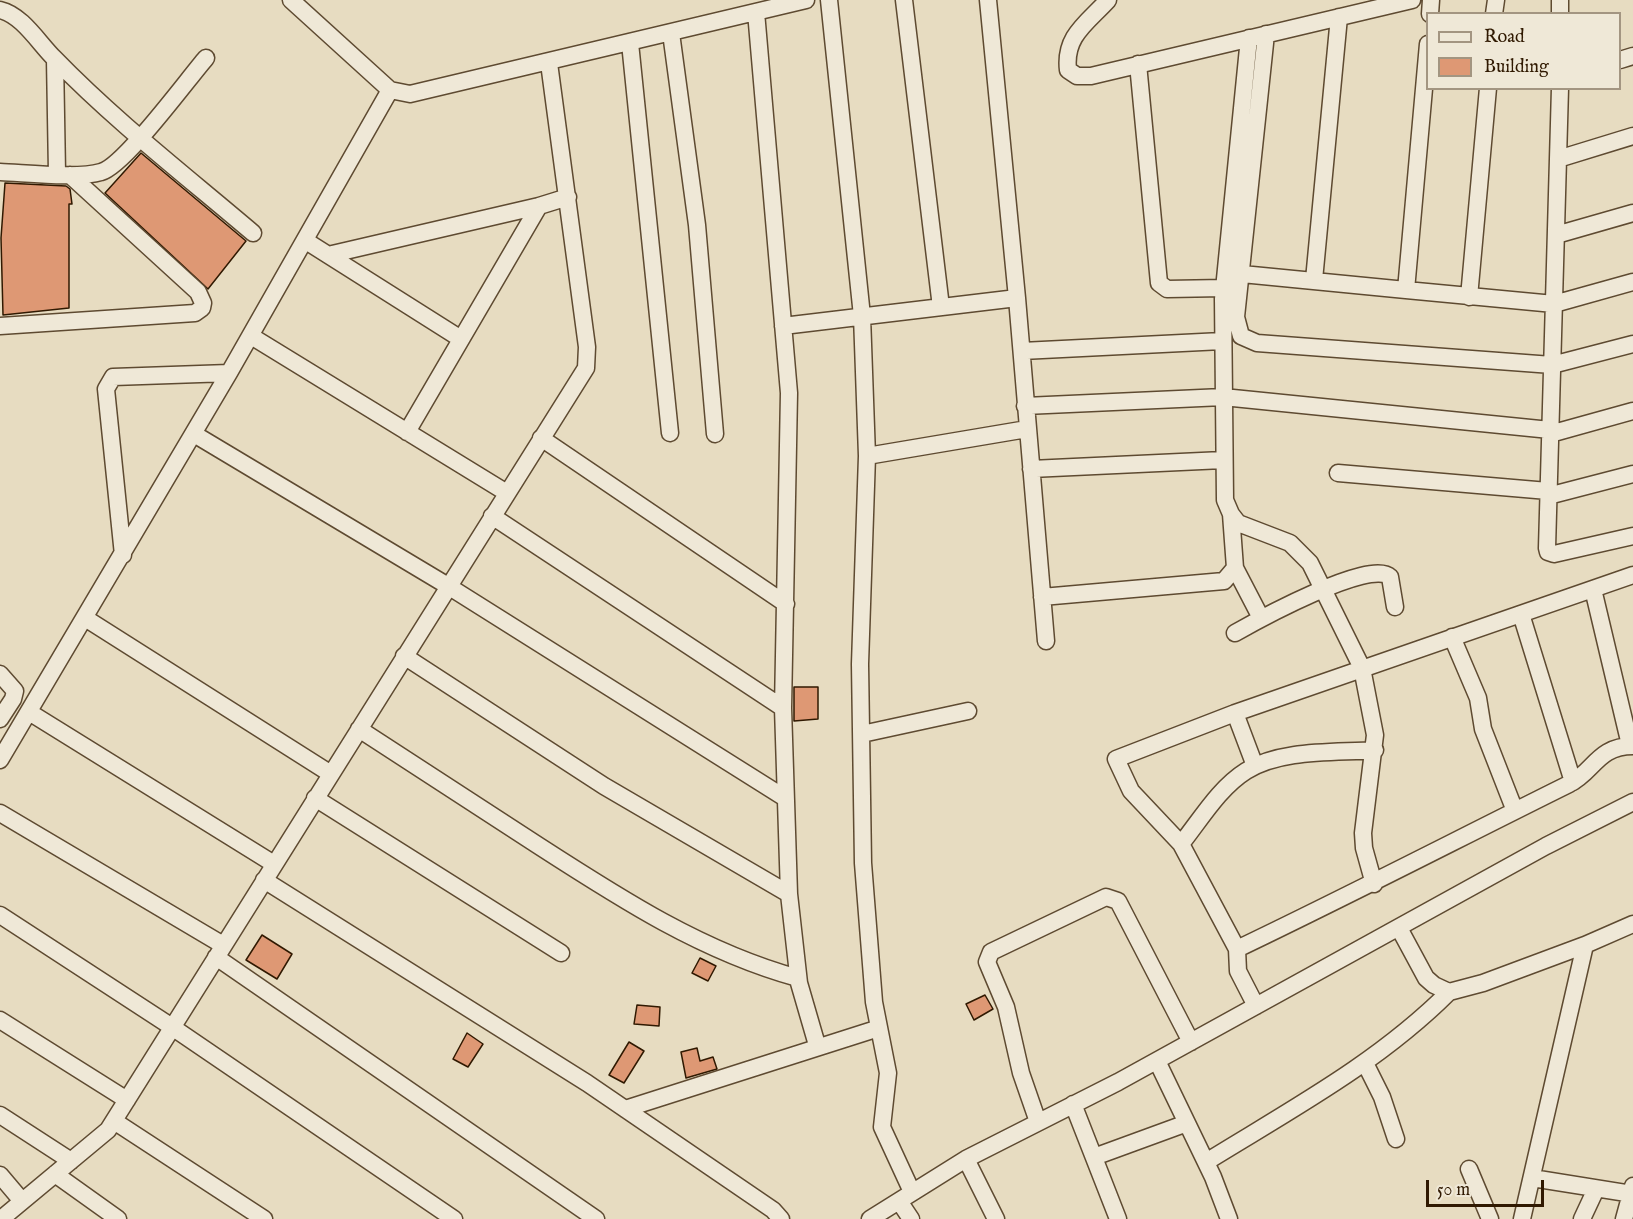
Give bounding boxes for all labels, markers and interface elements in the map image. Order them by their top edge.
legend [1426,12,1621,90]
text: Road [1484,26,1525,49]
text: Building [1484,56,1549,79]
scale bar [1429,1168,1548,1206]
text: 50 m [1437,1179,1470,1202]

